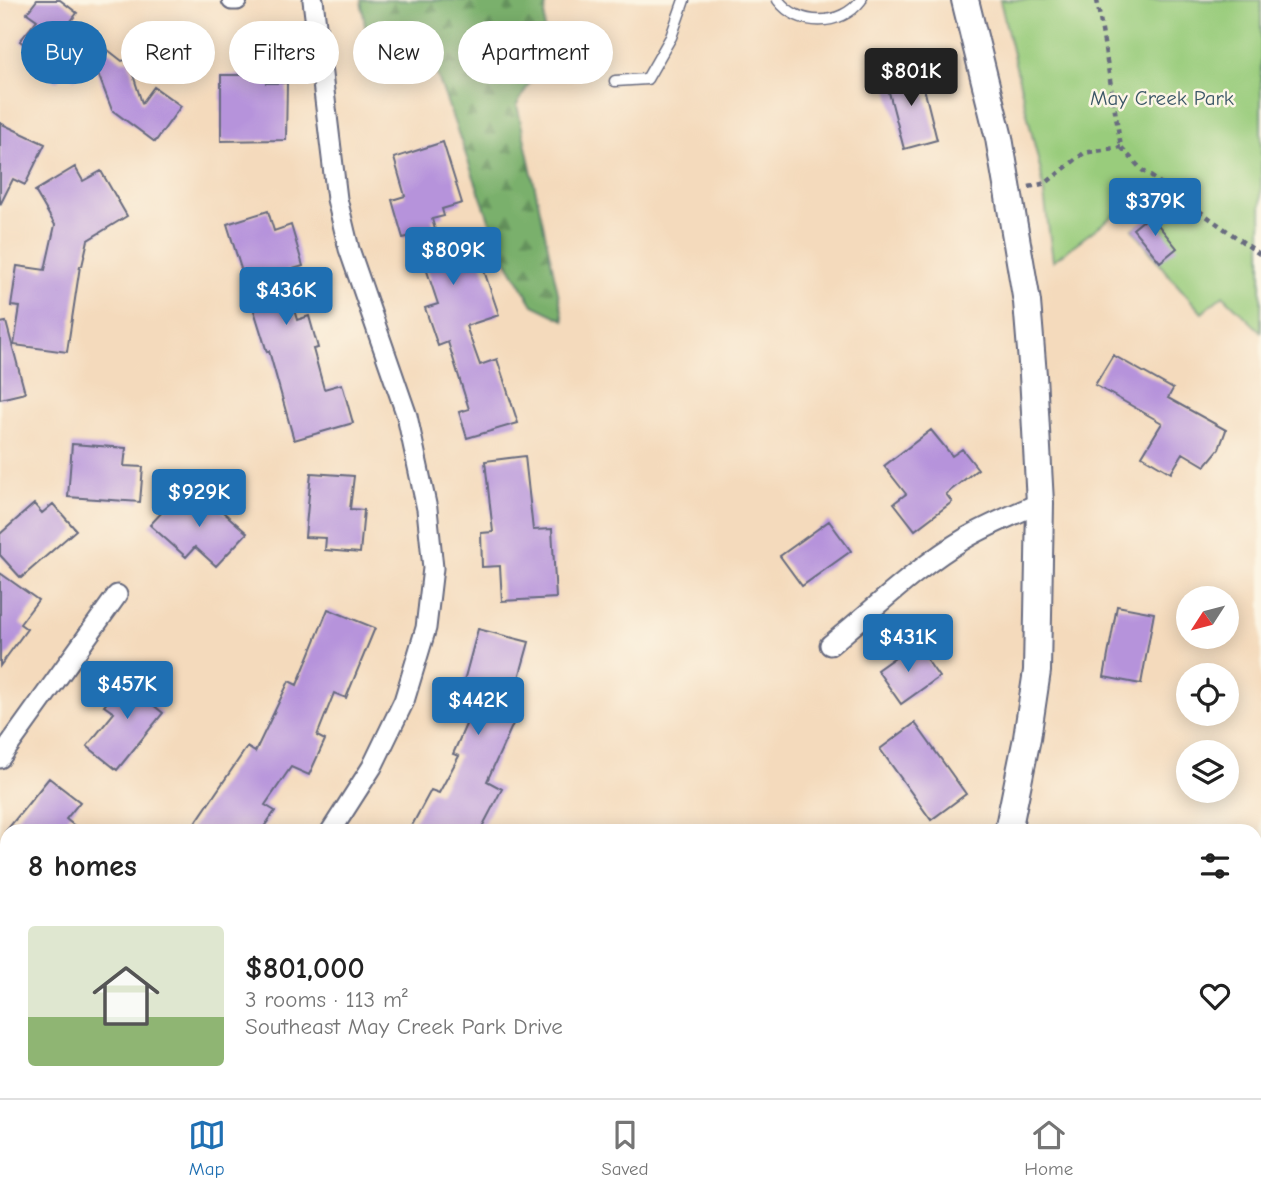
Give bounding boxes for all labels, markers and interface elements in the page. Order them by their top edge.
chip: Buy [21,21,107,84]
chip: Rent [121,21,215,84]
chip: Filters [229,21,339,84]
chip: New [353,21,444,84]
chip: Apartment [458,21,613,84]
pin: $801K [862,48,960,108]
text: $801K [881,57,941,84]
park label: May Creek Park [1090,86,1234,110]
pin: $379K [1106,178,1204,238]
text: $379K [1125,187,1185,214]
pin: $809K [404,228,502,287]
text: $809K [421,236,485,263]
pin: $436K [237,268,335,327]
text: $436K [256,276,316,303]
pin: $929K [150,470,248,529]
text: $929K [168,478,230,505]
north arrow [1176,586,1239,649]
map controls [1176,586,1239,803]
pin: $431K [859,614,957,674]
text: $431K [879,623,937,650]
pin: $457K [78,662,176,721]
button: locate [1176,663,1239,726]
text: $457K [97,670,157,697]
pin: $442K [429,678,527,737]
text: $442K [448,686,508,713]
button: layers [1176,740,1239,803]
icon: filters [1196,847,1234,885]
text: 8 homes [28,849,137,884]
text: $801,000 [245,951,365,986]
icon: home [84,954,168,1038]
icon: heart [1196,977,1234,1015]
text: 3 rooms · 113 m² [245,986,408,1013]
text: Southeast May Creek Park Drive [245,1013,563,1040]
tab: Map [188,1116,226,1180]
tab: Saved [601,1116,649,1180]
tab: Home [1024,1116,1073,1180]

